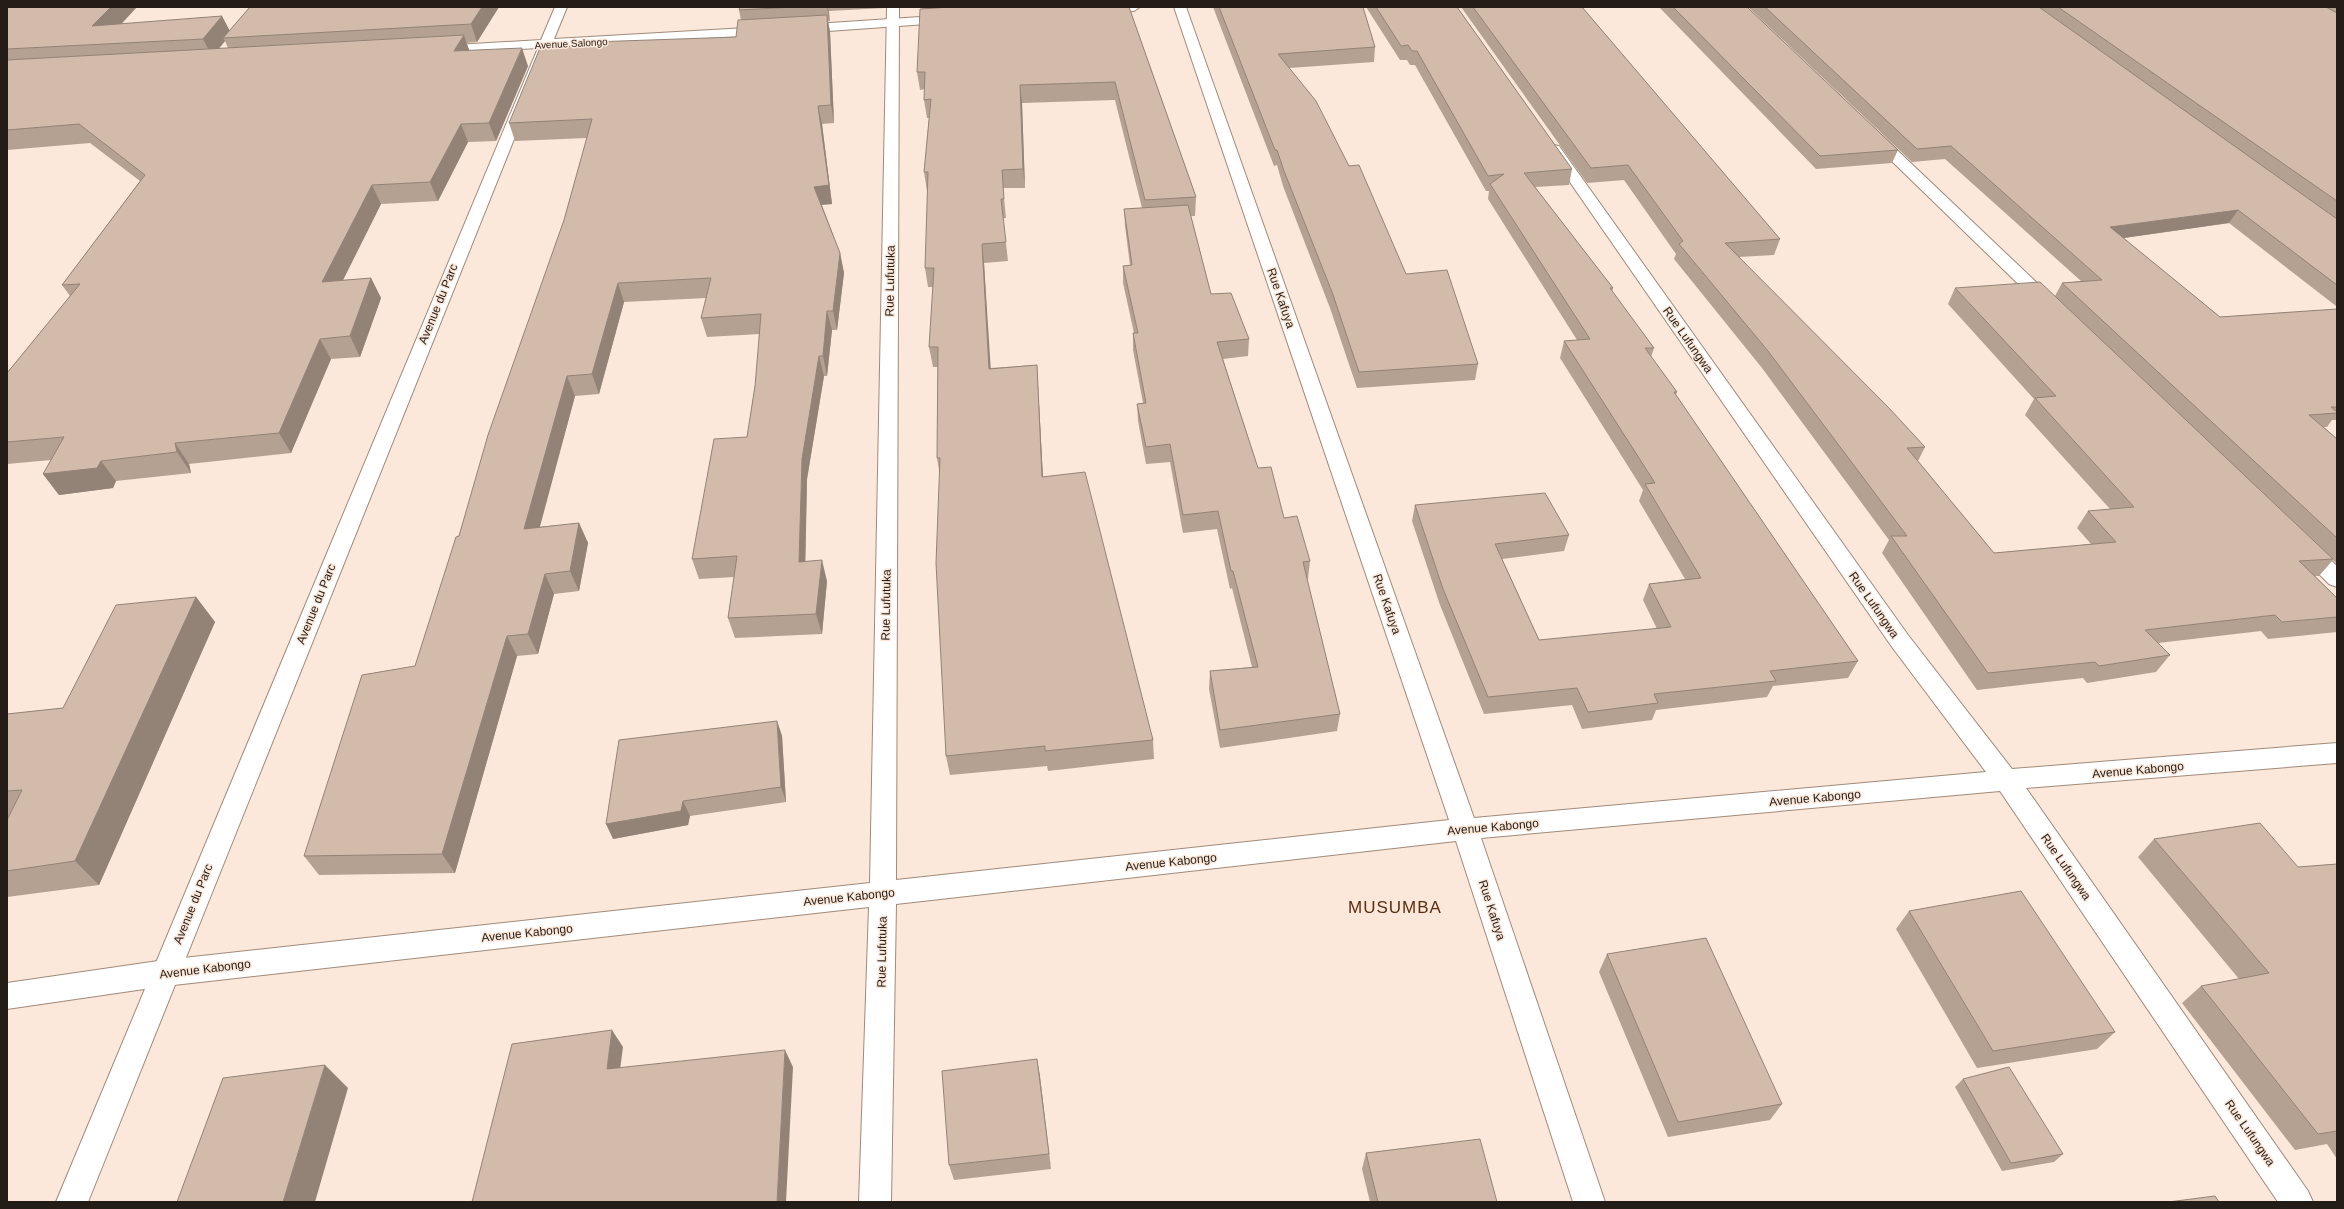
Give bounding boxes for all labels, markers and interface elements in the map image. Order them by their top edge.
street label: Avenue Salongo [534,36,608,51]
street label: Rue Lufutuka [882,245,898,317]
street label: Avenue du Parc [416,262,460,346]
street label: Rue Kafuya [1264,266,1298,330]
street label: Rue Lufungwa [1660,304,1716,376]
street label: Avenue du Parc [294,562,338,646]
street label: Rue Lufutuka [878,569,894,641]
street label: Rue Lufungwa [1846,569,1902,641]
street label: Rue Kafuya [1370,572,1404,636]
street label: Avenue Kabongo [2092,759,2185,781]
street label: Avenue Kabongo [1769,787,1862,809]
street label: Avenue Kabongo [1447,816,1540,838]
street label: Rue Lufungwa [2038,831,2094,903]
street label: Avenue Kabongo [1125,850,1218,874]
street label: Avenue du Parc [171,862,215,946]
street label: Rue Kafuya [1476,878,1508,942]
street label: Avenue Kabongo [803,885,896,909]
district label: MUSUMBA [1348,898,1442,917]
street label: Rue Lufutuka [874,916,890,988]
street label: Avenue Kabongo [481,921,574,945]
street label: Avenue Kabongo [159,956,252,982]
street label: Rue Lufungwa [2222,1097,2278,1169]

